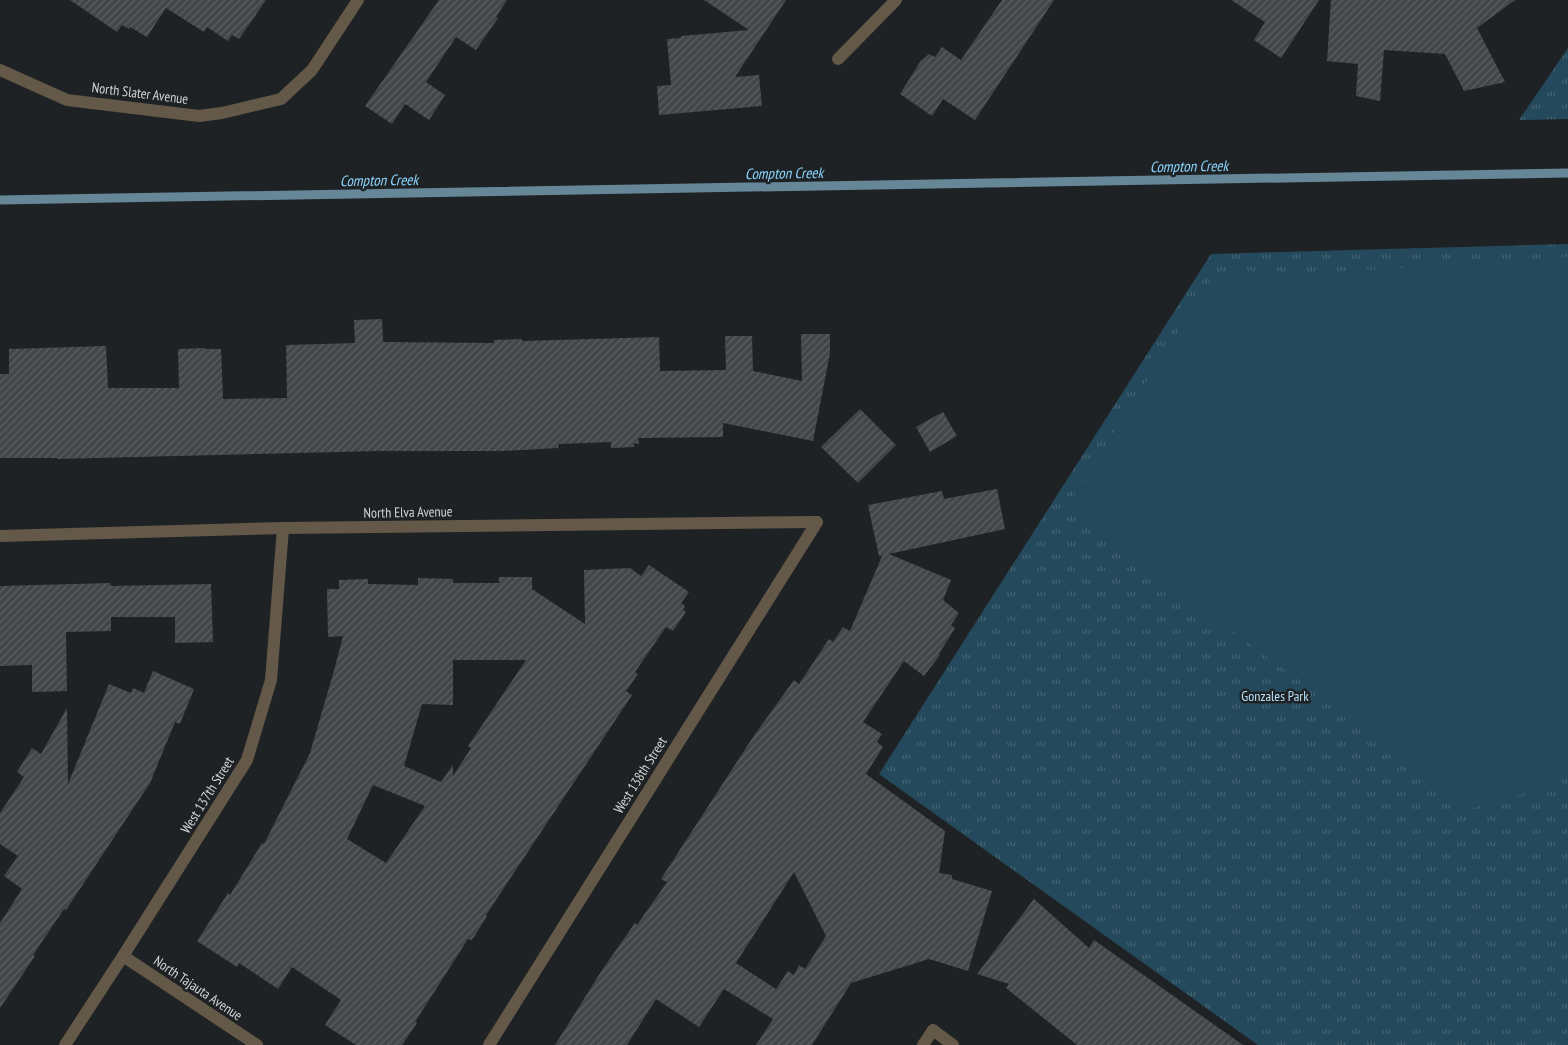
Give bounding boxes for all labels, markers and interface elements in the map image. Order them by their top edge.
street label: North Slater Avenue [91,78,189,108]
water label: Compton Creek [1150,156,1231,176]
water label: Compton Creek [745,163,826,183]
water label: Compton Creek [340,170,421,190]
street label: North Elva Avenue [363,502,453,522]
park label: Gonzales Park [1241,687,1309,705]
street label: West 138th Street [609,733,671,817]
street label: West 137th Street [176,753,238,837]
street label: North Tajauta Avenue [150,952,246,1024]

